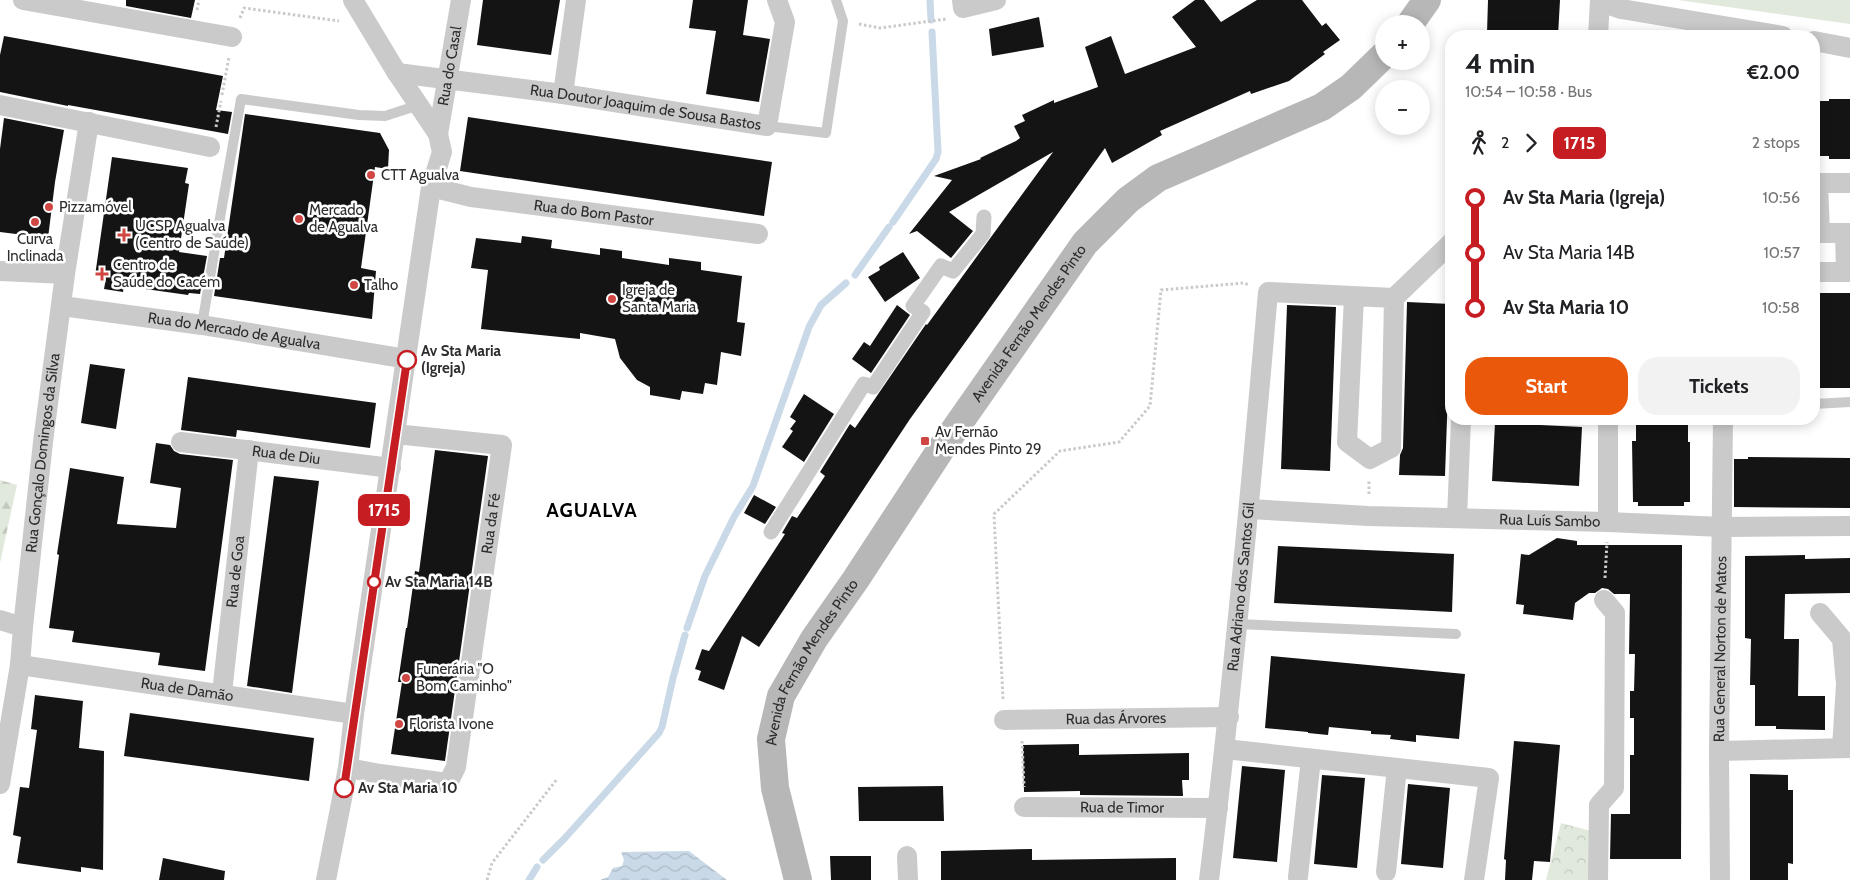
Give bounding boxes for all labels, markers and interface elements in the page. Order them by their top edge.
map controls [1375,15,1430,135]
button: + [1375,15,1430,70]
street label: Rua do Casal [434,24,465,107]
text: 4 min [1465,46,1535,80]
text: €2.00 [1747,61,1800,84]
button: − [1375,80,1430,135]
street label: Rua Doutor Joaquim de Sousa Bastos [529,81,762,134]
text: 10:54 – 10:58 · Bus [1465,82,1592,101]
icon: walk [1465,129,1493,157]
icon: forward [1517,129,1545,157]
text: 1715 [1563,132,1596,154]
text: 2 [1501,133,1509,152]
text: 2 stops [1752,133,1800,152]
place label: CTT Agualva [381,166,460,184]
marker: CTT Agualva [365,169,377,181]
text: Av Sta Maria (Igreja) [1503,186,1665,209]
text: 10:56 [1763,188,1800,207]
street label: Rua do Bom Pastor [533,196,655,230]
place label: Pizzamóvel [59,198,132,216]
marker: Pizzamóvel [43,201,55,213]
place label: Mercado de Agualva [309,201,379,236]
marker: Mercado de Agualva [293,213,305,225]
marker: Curva Inclinada [29,216,41,228]
place label: UCSP Agualva (Centro de Saúde) [135,217,249,252]
marker: UCSP Agualva (Centro de Saúde) [117,228,131,242]
place label: Curva Inclinada [7,230,64,265]
street label: Avenida Fernão Mendes Pinto [968,241,1090,405]
text: Av Sta Maria 14B [1503,241,1635,264]
text: 10:57 [1764,243,1800,262]
place label: Centro de Saúde do Cacém [113,256,220,291]
marker: Centro de Saúde do Cacém [95,267,109,281]
place label: Talho [364,276,398,294]
marker: Talho [348,279,360,291]
place label: Igreja de Santa Maria [622,281,697,316]
marker: Igreja de Santa Maria [606,293,618,305]
text: Av Sta Maria 10 [1503,296,1629,319]
text: 10:58 [1762,298,1800,317]
street label: Rua do Mercado de Agualva [147,309,323,354]
place label: Av Sta Maria (Igreja) [421,342,502,377]
marker: Av Sta Maria (Igreja) [397,350,417,370]
street label: Rua Gonçalo Domingos da Silva [22,351,64,554]
button: Start [1465,357,1628,415]
button: Tickets [1638,357,1800,415]
place label: Av Fernão Mendes Pinto 29 [935,423,1042,458]
marker: Av Fernão Mendes Pinto 29 [919,435,931,447]
street label: Rua de Diu [251,442,321,468]
street label: Rua da Fé [478,492,504,555]
line badge: 1715 [349,494,419,526]
district label: AGUALVA [546,498,638,522]
text: 1715 [368,499,400,521]
street label: Rua Adriano dos Santos Gil [1224,501,1258,672]
street label: Rua Luís Sambo [1499,510,1601,531]
street label: Rua de Goa [223,534,248,609]
street label: Rua General Norton de Matos [1710,556,1730,742]
place label: Av Sta Maria 14B [385,573,493,591]
marker: Av Sta Maria 14B [367,575,381,589]
street label: Avenida Fernão Mendes Pinto [762,576,862,747]
place label: Funerária "O Bom Caminho" [416,660,512,695]
marker: Funerária "O Bom Caminho" [400,672,412,684]
street label: Rua de Damão [140,674,235,705]
street label: Rua das Árvores [1066,708,1166,728]
place label: Florista Ivone [409,715,494,733]
marker: Florista Ivone [393,718,405,730]
marker: Av Sta Maria 10 [334,778,354,798]
place label: Av Sta Maria 10 [358,779,458,797]
street label: Rua de Timor [1080,798,1164,817]

